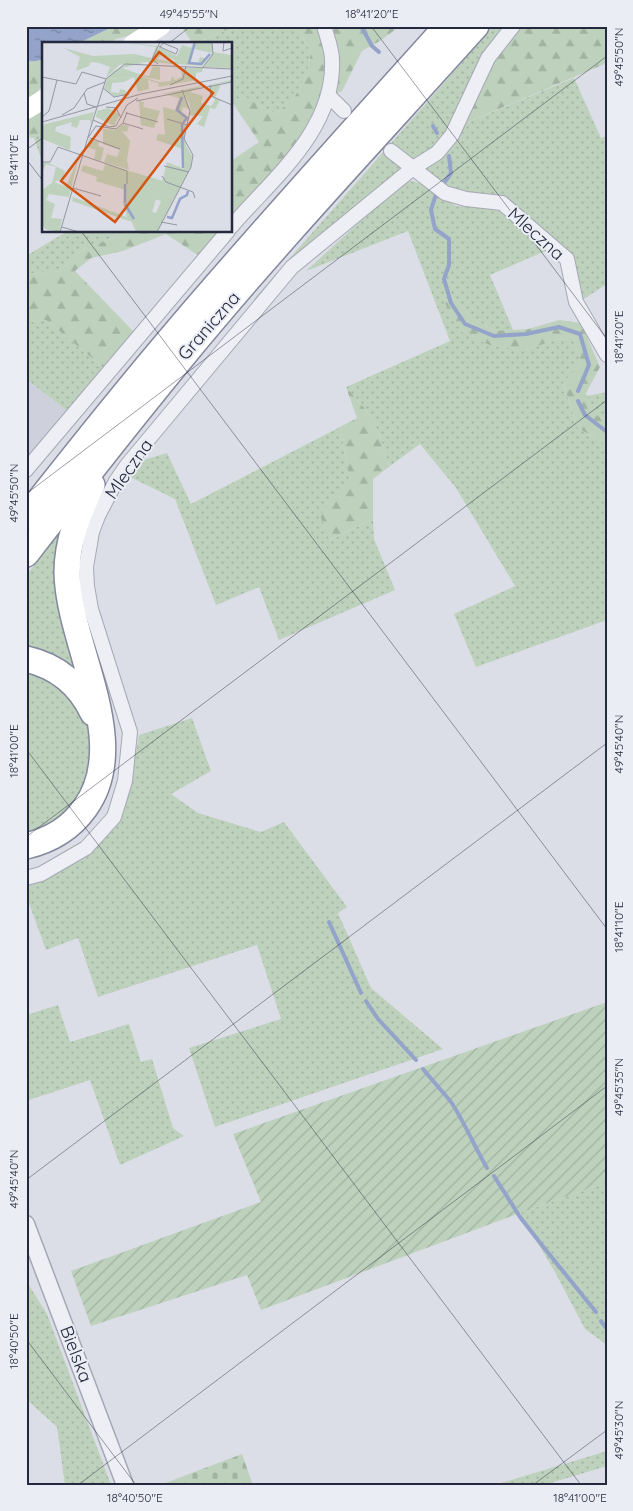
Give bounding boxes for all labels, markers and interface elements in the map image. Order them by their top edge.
text: 49°45'55"N [160,6,218,21]
text: 18°41'20"E [345,6,399,21]
text: 49°45'50"N [611,27,626,87]
inset map [42,42,232,232]
text: 18°41'10"E [6,134,21,185]
street label: Mleczna [503,202,569,265]
street label: Graniczna [173,287,245,365]
text: 18°41'20"E [611,310,626,364]
street label: Mleczna [100,434,158,503]
text: 49°45'50"N [6,463,21,523]
text: 49°45'40"N [611,715,626,773]
text: 18°41'00"E [6,724,21,778]
text: 18°41'10"E [611,901,626,952]
text: 49°45'35"N [611,1058,626,1116]
text: 49°45'40"N [6,1150,21,1208]
text: 18°40'50"E [6,1313,21,1369]
street label: Bielska [55,1322,98,1385]
text: 49°45'30"N [611,1401,626,1459]
text: 18°40'50"E [107,1490,163,1505]
text: 18°41'00"E [553,1490,607,1505]

